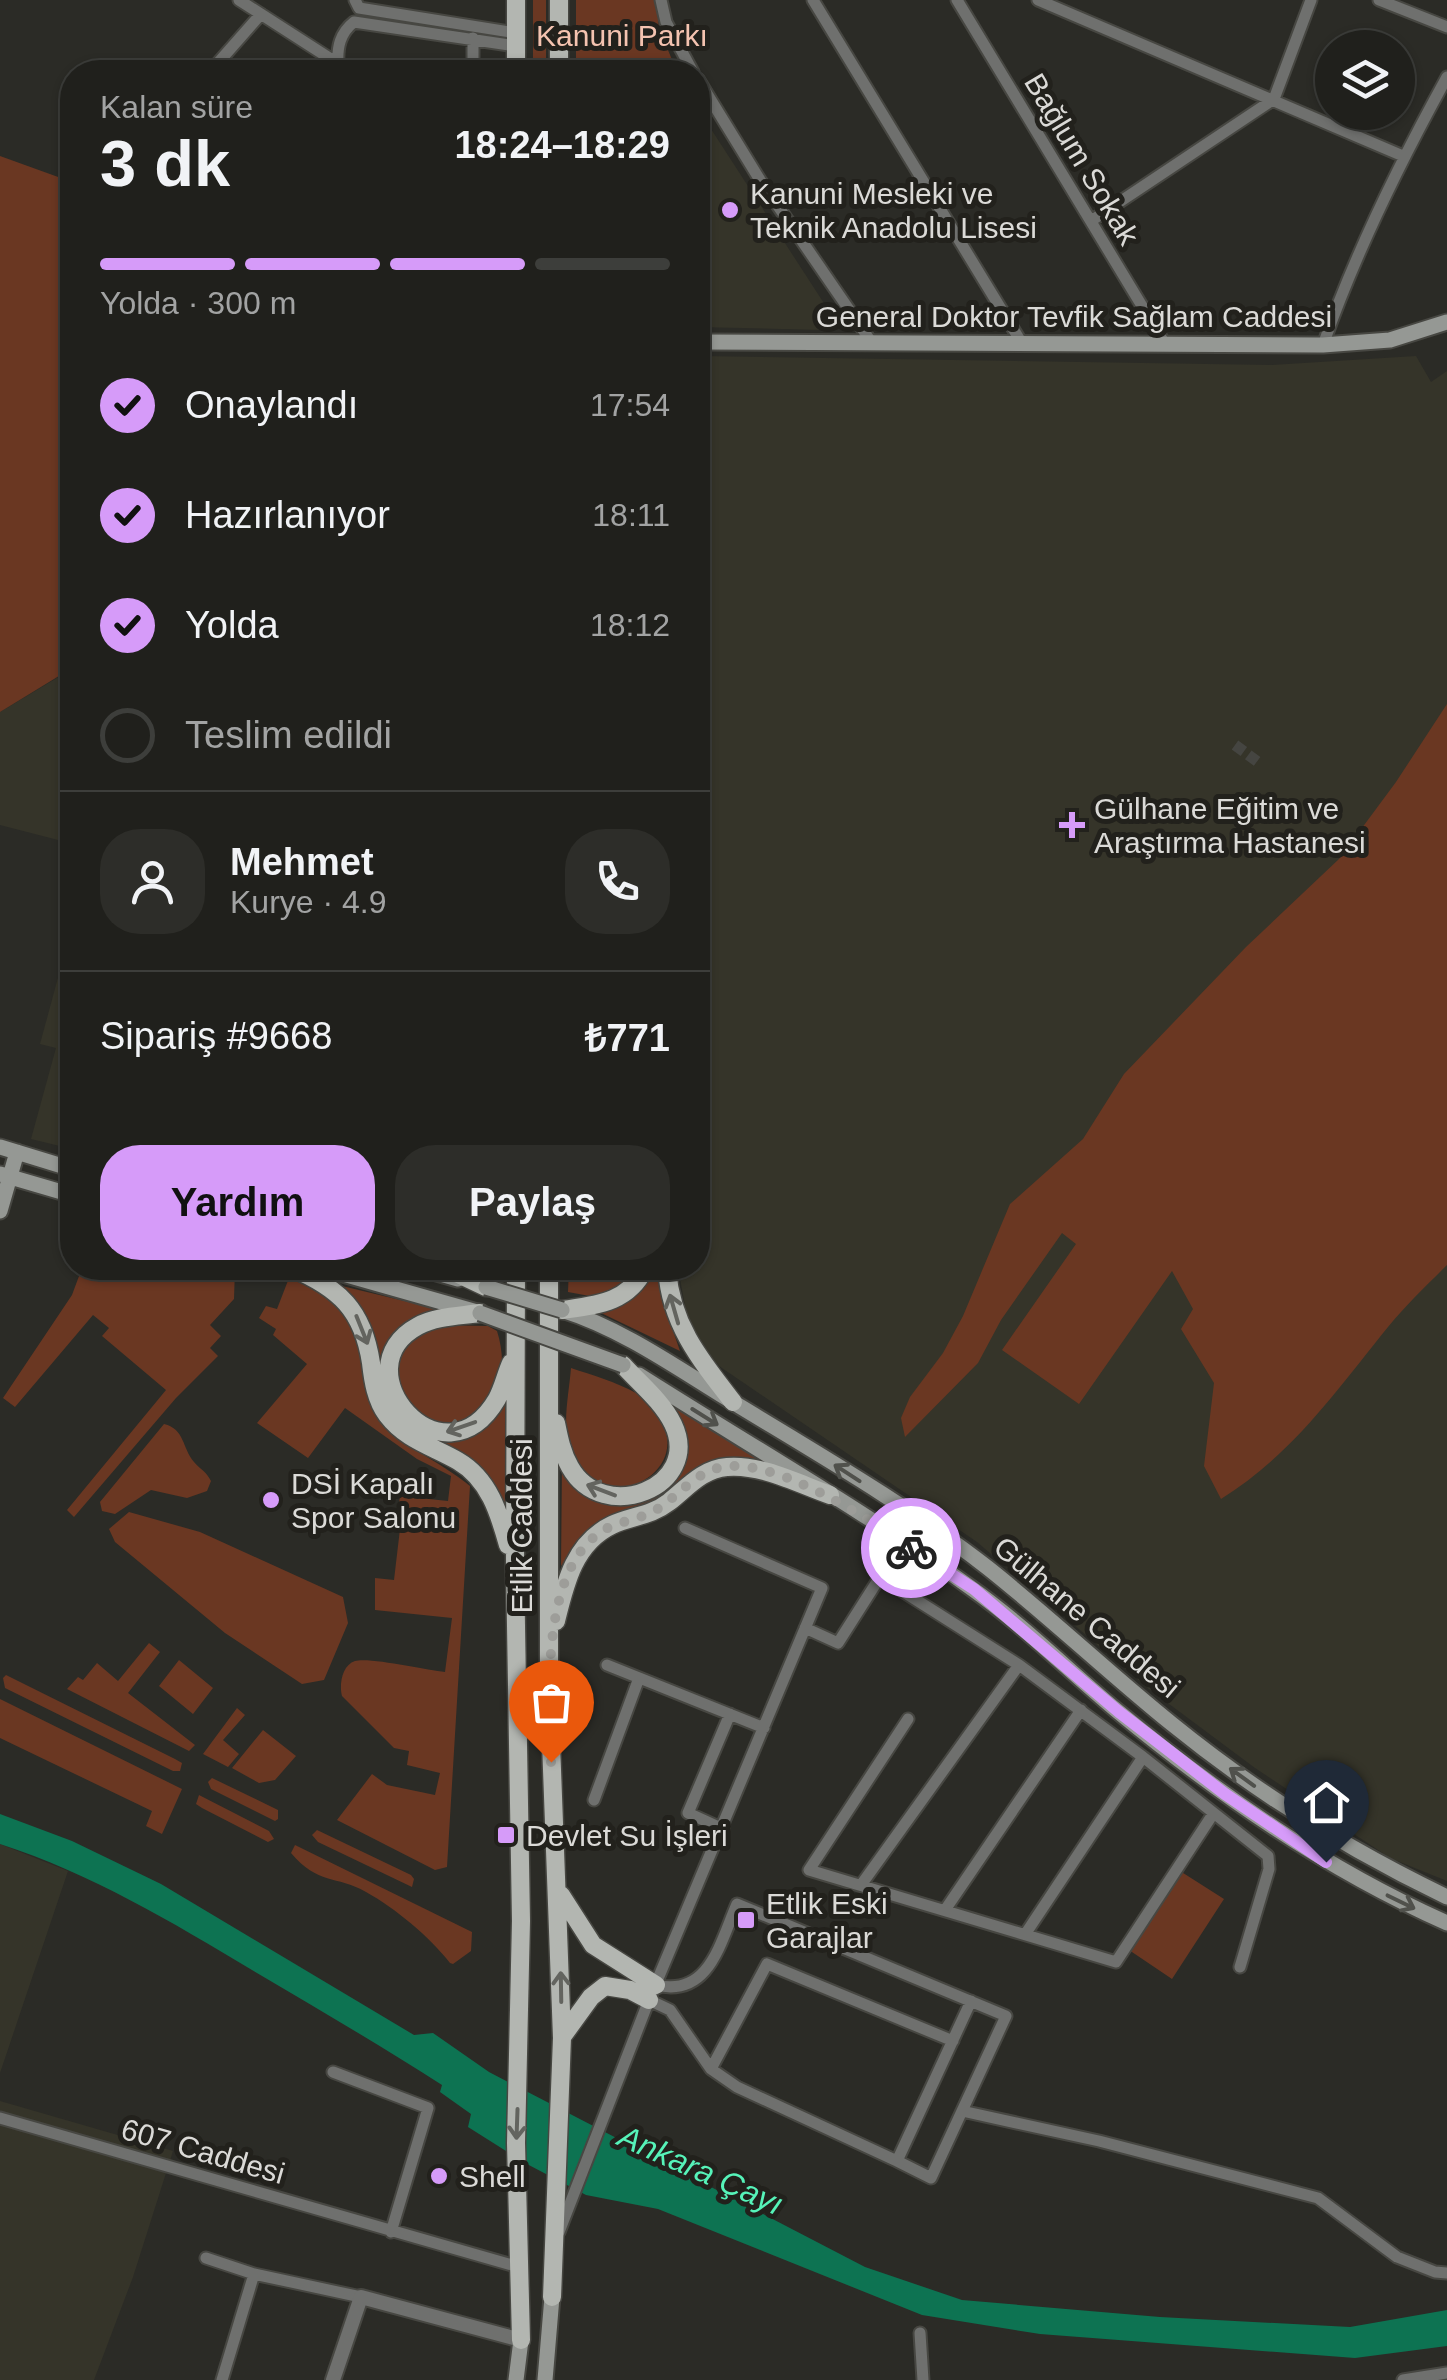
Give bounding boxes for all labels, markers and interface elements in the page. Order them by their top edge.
park label: Kanuni Parkı [536,19,708,52]
map controls [1315,30,1415,130]
button: layers [1315,30,1415,130]
street label: Bağlum Sokak [1018,68,1146,251]
text: Kalan süre [100,89,253,125]
text: 18:24–18:29 [454,124,670,166]
text: 3 dk [100,127,230,200]
place label: Kanuni Mesleki ve Teknik Anadolu Lisesi [750,177,1037,244]
marker: Kanuni Mesleki ve Teknik Anadolu Lisesi [719,199,741,221]
text: Yolda · 300 m [100,285,296,321]
street label: General Doktor Tevfik Sağlam Caddesi [816,300,1332,333]
icon: check [100,378,155,433]
text: Onaylandı [185,384,358,426]
text: 17:54 [590,387,670,423]
icon: check [100,488,155,543]
text: Hazırlanıyor [185,494,390,536]
text: 18:11 [592,497,670,533]
icon: check [100,598,155,653]
text: Yolda [185,604,279,646]
text: 18:12 [590,607,670,643]
text: Teslim edildi [185,714,392,756]
place label: Gülhane Eğitim ve Araştırma Hastanesi [1094,792,1366,859]
marker: Gülhane Eğitim ve Araştırma Hastanesi [1059,812,1085,838]
button: person [100,829,205,934]
button: phone [565,829,670,934]
text: Mehmet [230,841,374,883]
text: Kurye · 4.9 [230,884,387,920]
text: Sipariş #9668 [100,1015,332,1057]
text: ₺771 [585,1017,670,1059]
button: Yardım [100,1145,375,1260]
button: Paylaş [395,1145,670,1260]
one-way arrow [664,1293,683,1325]
one-way arrow [354,1314,372,1345]
one-way arrow [690,1407,719,1427]
one-way arrow [445,1419,477,1437]
street label: Etlik Caddesi [505,1438,538,1614]
one-way arrow [833,1462,861,1483]
place label: DSİ Kapalı Spor Salonu [291,1467,456,1534]
one-way arrow [586,1480,617,1498]
marker: DSİ Kapalı Spor Salonu [260,1489,282,1511]
courier [861,1498,961,1598]
icon: bike [884,1521,939,1576]
street label: Gülhane Caddesi [988,1530,1186,1704]
pin [509,1660,594,1763]
icon: bag [524,1675,579,1730]
pin [1284,1760,1369,1863]
one-way arrow [1229,1767,1257,1788]
icon: home [1299,1775,1354,1830]
place label: Devlet Su İşleri [526,1819,728,1852]
marker: Devlet Su İşleri [495,1824,517,1846]
place label: Etlik Eski Garajlar [766,1887,888,1954]
one-way arrow [1386,1893,1415,1912]
marker: Etlik Eski Garajlar [735,1909,757,1931]
one-way arrow [551,1971,570,2003]
one-way arrow [507,2108,526,2140]
street label: 607 Caddesi [117,2112,289,2190]
water label: Ankara Çayı [611,2117,789,2222]
place label: Shell [459,2160,526,2193]
marker: Shell [428,2165,450,2187]

